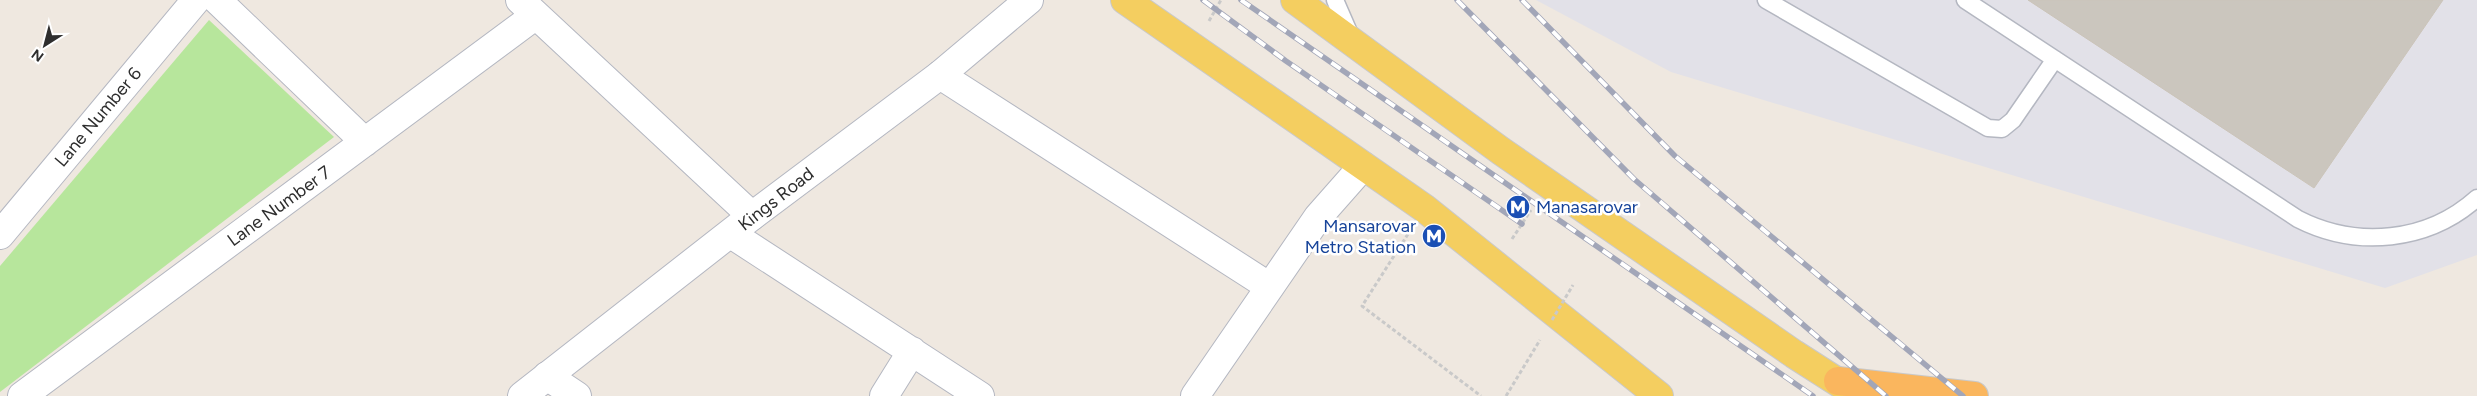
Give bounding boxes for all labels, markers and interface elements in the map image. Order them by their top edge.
north arrow [20,20,70,70]
text: N [28,45,47,65]
street label: Lane Number 6 [50,63,146,171]
street label: Lane Number 7 [223,161,335,251]
street label: Kings Road [734,163,818,235]
metro station icon: Manasarovar [1505,194,1531,220]
place label: Manasarovar [1536,196,1638,218]
place label: Mansarovar Metro Station [1305,215,1416,258]
metro station icon: Mansarovar Metro Station [1421,223,1447,249]

